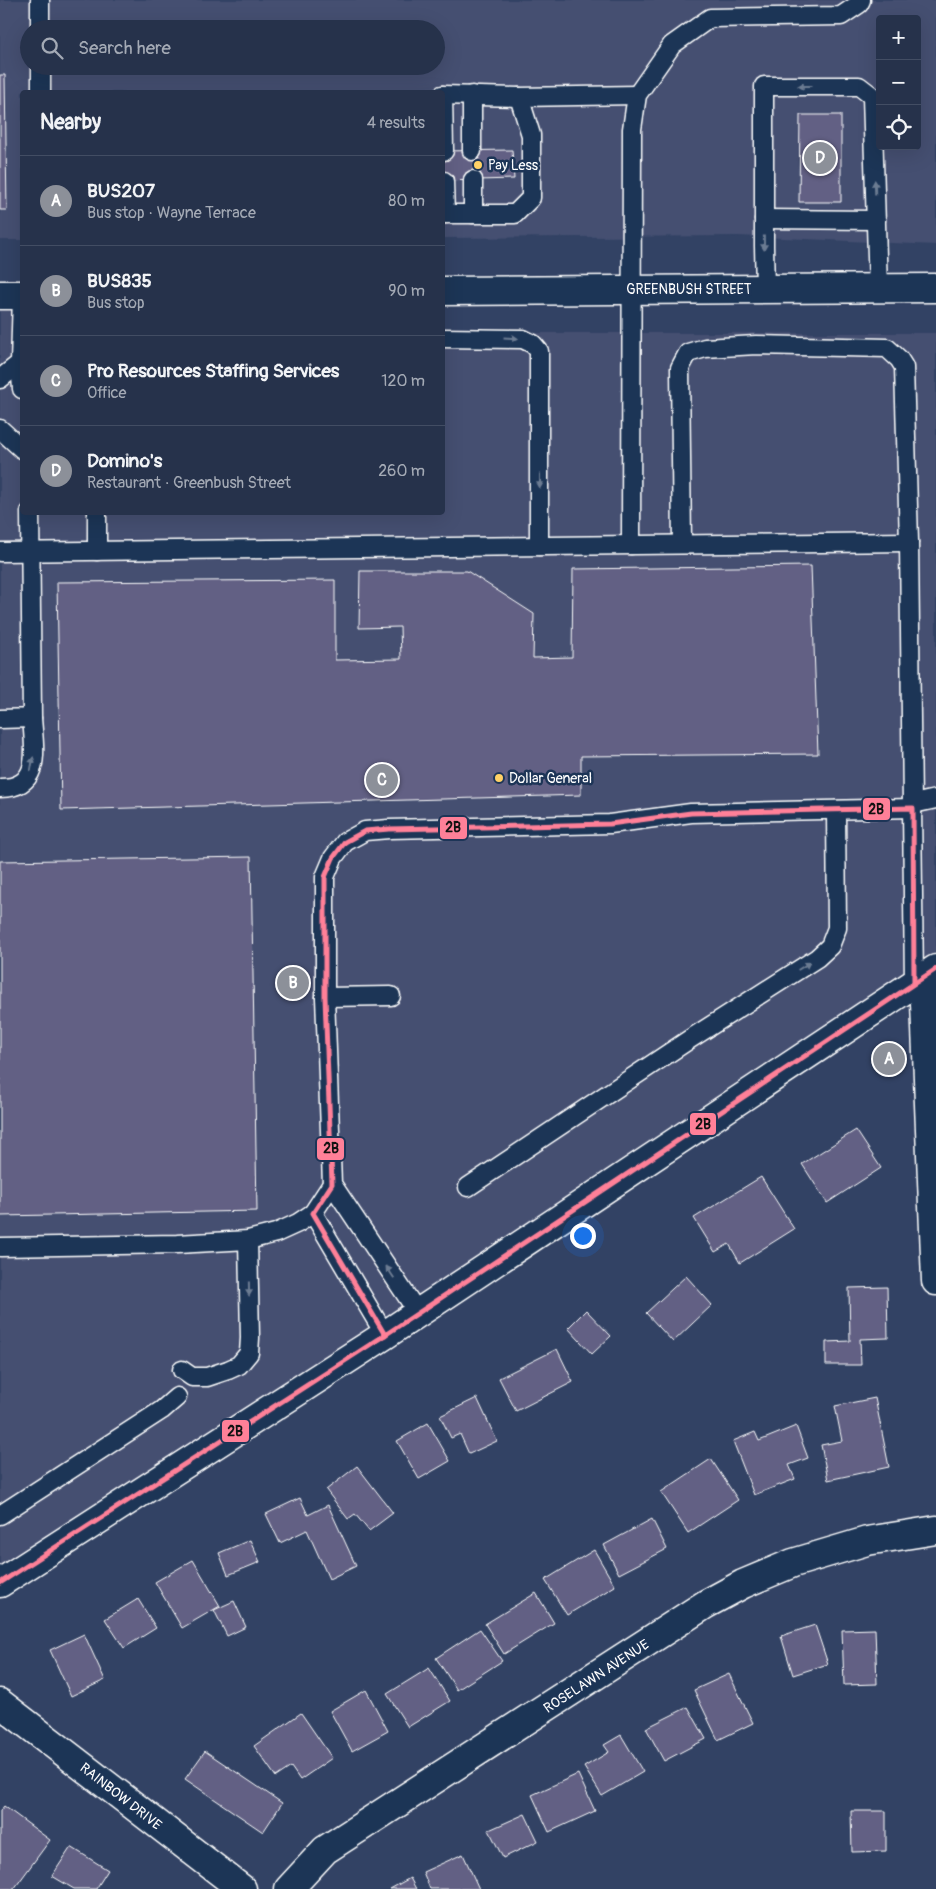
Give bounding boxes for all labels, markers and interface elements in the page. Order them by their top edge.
map controls [876,15,921,150]
button: + [876,15,921,60]
search box [20,20,445,75]
icon: search [38,34,66,62]
text: Search here [78,36,171,60]
button: − [876,60,921,105]
one-way arrow [796,82,812,90]
button: locate [876,105,921,150]
text: Nearby [40,109,101,136]
text: 4 results [367,113,425,133]
pin: D [804,139,836,177]
place label: Pay Less [488,157,539,174]
marker: Pay Less [472,159,484,171]
text: BUS207 [87,179,155,203]
one-way arrow [871,179,879,195]
text: A [51,191,61,211]
text: 80 m [388,191,425,211]
text: Bus stop · Wayne Terrace [87,203,256,223]
one-way arrow [760,236,768,252]
text: BUS835 [87,269,152,293]
text: B [51,281,61,301]
text: 90 m [388,281,425,301]
street label: GREENBUSH STREET [626,281,752,298]
text: Bus stop [87,293,145,313]
one-way arrow [503,335,519,343]
text: Pro Resources Staffing Services [87,359,339,383]
text: C [51,371,61,391]
text: 120 m [381,371,425,391]
text: Office [87,383,127,403]
text: Domino's [87,449,162,473]
text: D [51,461,61,481]
text: 260 m [378,461,425,481]
text: Restaurant · Greenbush Street [87,473,291,493]
one-way arrow [536,473,544,489]
one-way arrow [29,756,37,772]
pin: C [366,761,398,799]
place label: Dollar General [509,770,592,787]
marker: Dollar General [493,772,505,784]
line badge: 2B [862,797,891,821]
text: 2B [868,801,884,818]
line badge: 2B [439,816,468,840]
text: 2B [445,819,461,836]
one-way arrow [798,961,811,970]
pin: B [277,964,309,1002]
pin: A [873,1040,905,1078]
line badge: 2B [689,1112,717,1136]
text: 2B [695,1116,711,1133]
line badge: 2B [316,1137,345,1161]
text: 2B [323,1140,339,1157]
your location [570,1223,596,1249]
one-way arrow [386,1266,395,1279]
one-way arrow [245,1281,253,1297]
line badge: 2B [221,1419,250,1443]
text: 2B [227,1423,243,1440]
street label: ROSELAWN AVENUE [540,1636,652,1717]
street label: RAINBOW DRIVE [76,1759,165,1834]

